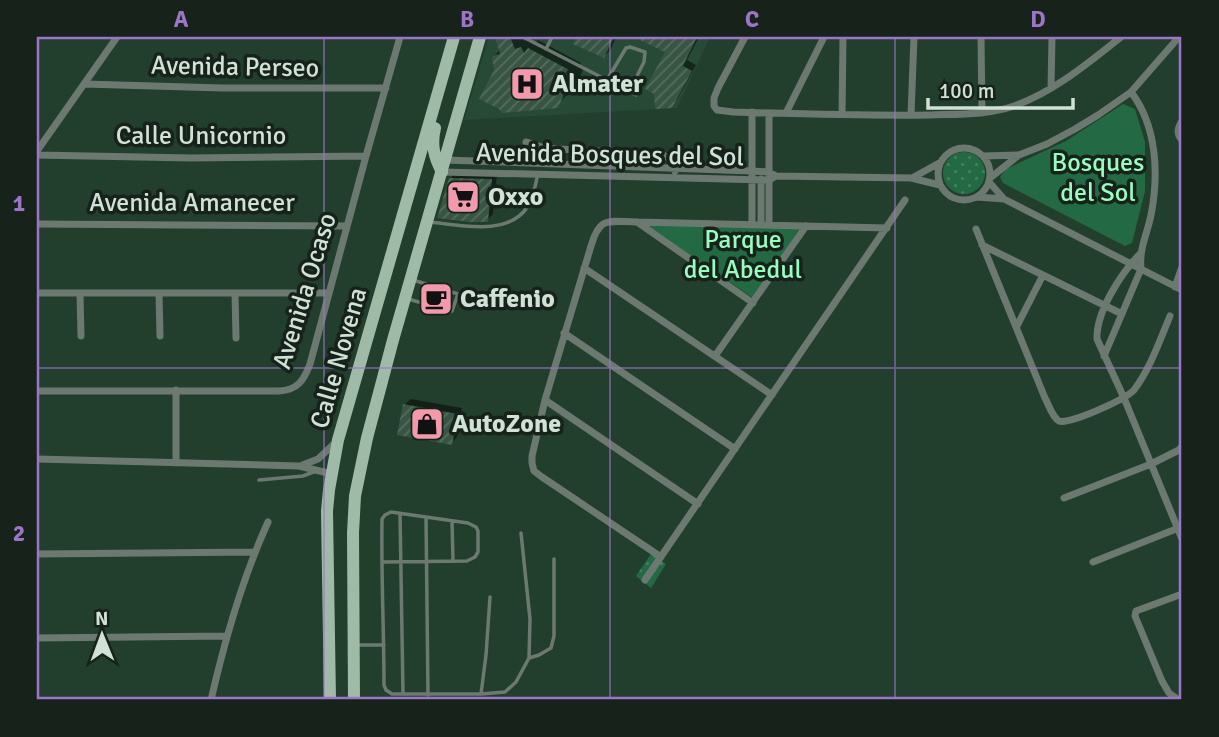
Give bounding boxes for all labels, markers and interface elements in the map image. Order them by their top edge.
text: A [174,5,189,34]
text: B [460,5,474,34]
text: C [745,5,759,34]
text: D [1030,5,1046,34]
street label: Avenida Perseo [151,50,319,84]
hospital icon: Almater [508,65,546,103]
scale bar [928,66,1074,110]
place label: Almater [552,68,644,100]
text: 100 m [939,78,994,104]
street label: Calle Unicornio [116,120,286,152]
street label: Avenida Bosques del Sol [476,137,744,173]
park label: Bosques del Sol [1052,147,1144,209]
supermarket icon: Oxxo [444,178,482,216]
place label: Oxxo [488,181,543,213]
street label: Avenida Amanecer [89,187,295,219]
text: 1 [13,189,25,218]
street label: Avenida Ocaso [266,209,344,373]
park label: Parque del Abedul [684,224,802,286]
cafe icon: Caffenio [417,280,455,318]
place label: Caffenio [460,283,555,315]
street label: Calle Novena [304,284,374,432]
shop icon: AutoZone [408,405,446,443]
place label: AutoZone [452,408,561,440]
text: 2 [13,519,25,548]
north arrow [66,600,136,670]
text: N [95,607,109,631]

